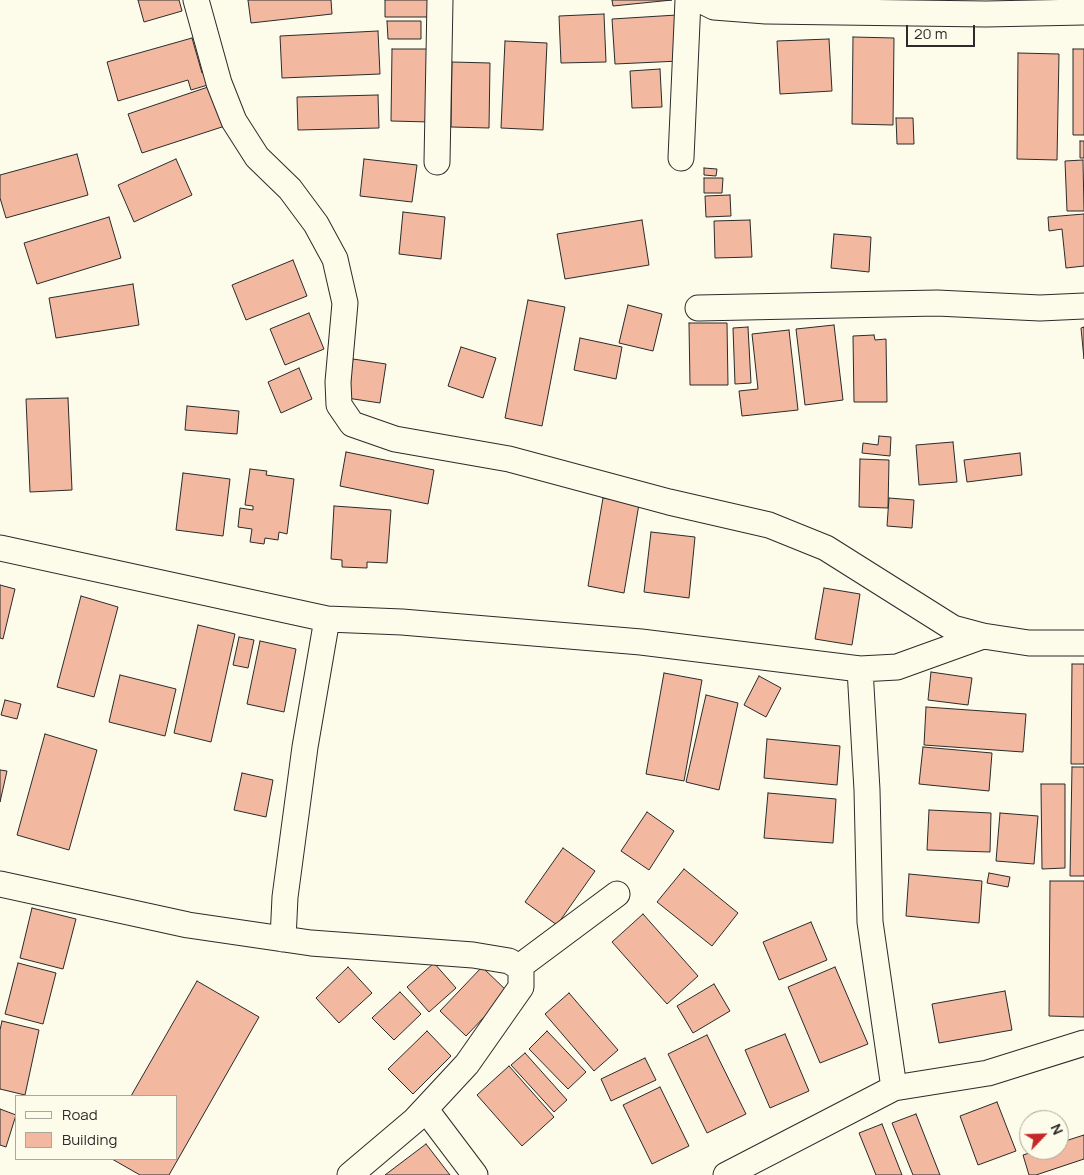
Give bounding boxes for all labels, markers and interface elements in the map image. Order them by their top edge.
scale bar [909,15,978,47]
text: 20 m [914,23,947,44]
legend [15,1095,178,1160]
text: Road [62,1104,98,1125]
north arrow [1019,1110,1069,1160]
text: N [1047,1121,1068,1138]
text: Building [62,1129,117,1150]

